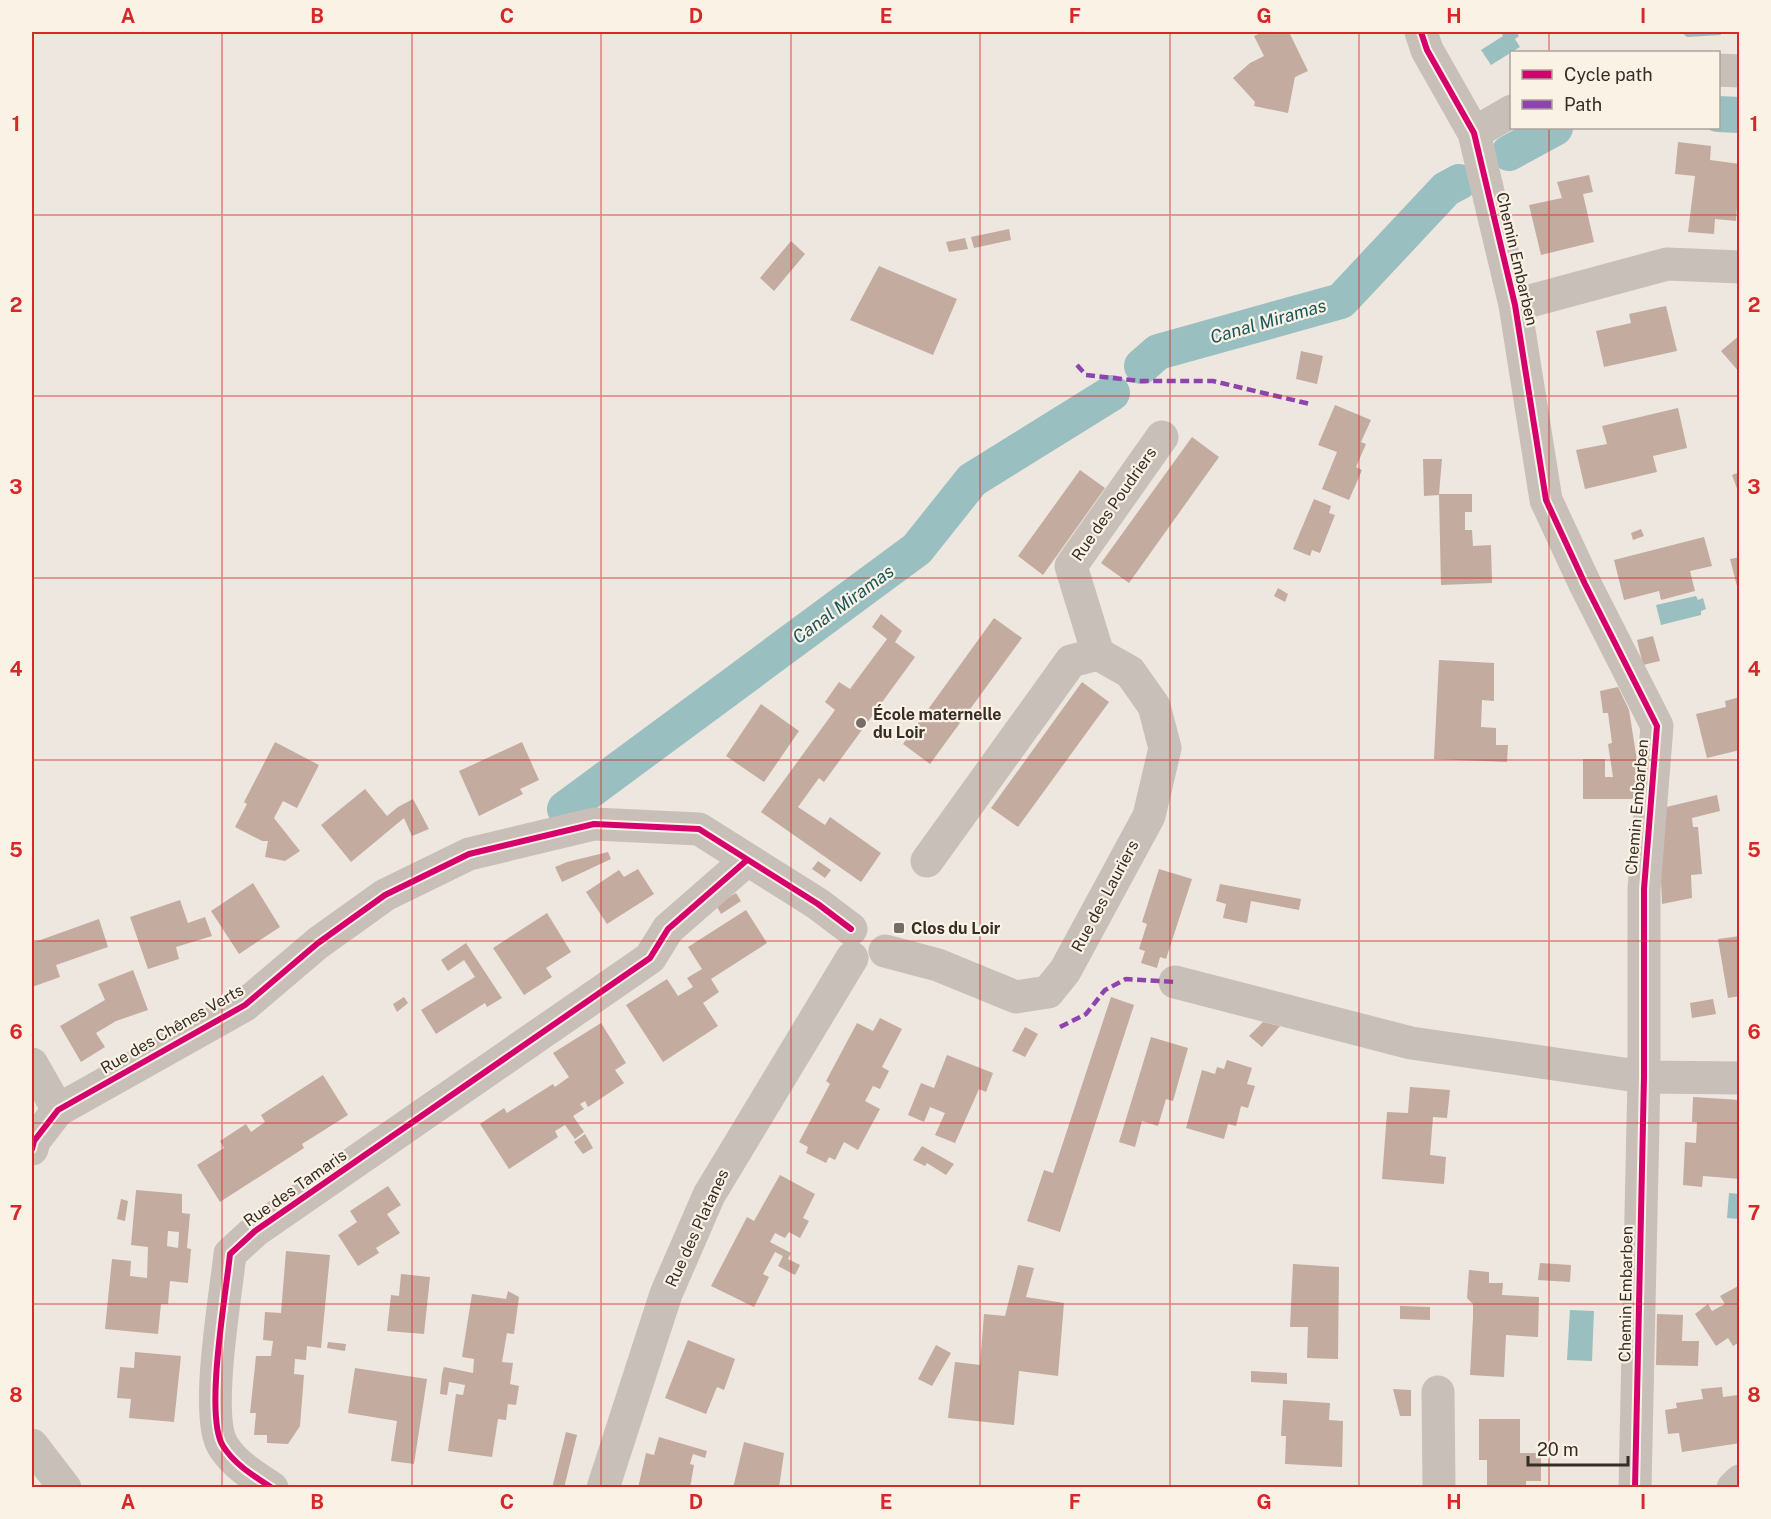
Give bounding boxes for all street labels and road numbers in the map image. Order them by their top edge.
street label: Chemin Embarben [1492,190,1542,328]
street label: Rue des Poudriers [1068,443,1160,565]
street label: Chemin Embarben [1622,738,1652,876]
street label: Rue des Lauriers [1068,837,1142,955]
street label: Rue des Chênes Verts [97,980,247,1078]
street label: Rue des Tamaris [240,1145,350,1231]
street label: Rue des Platanes [661,1166,733,1290]
street label: Chemin Embarben [1615,1226,1637,1362]

